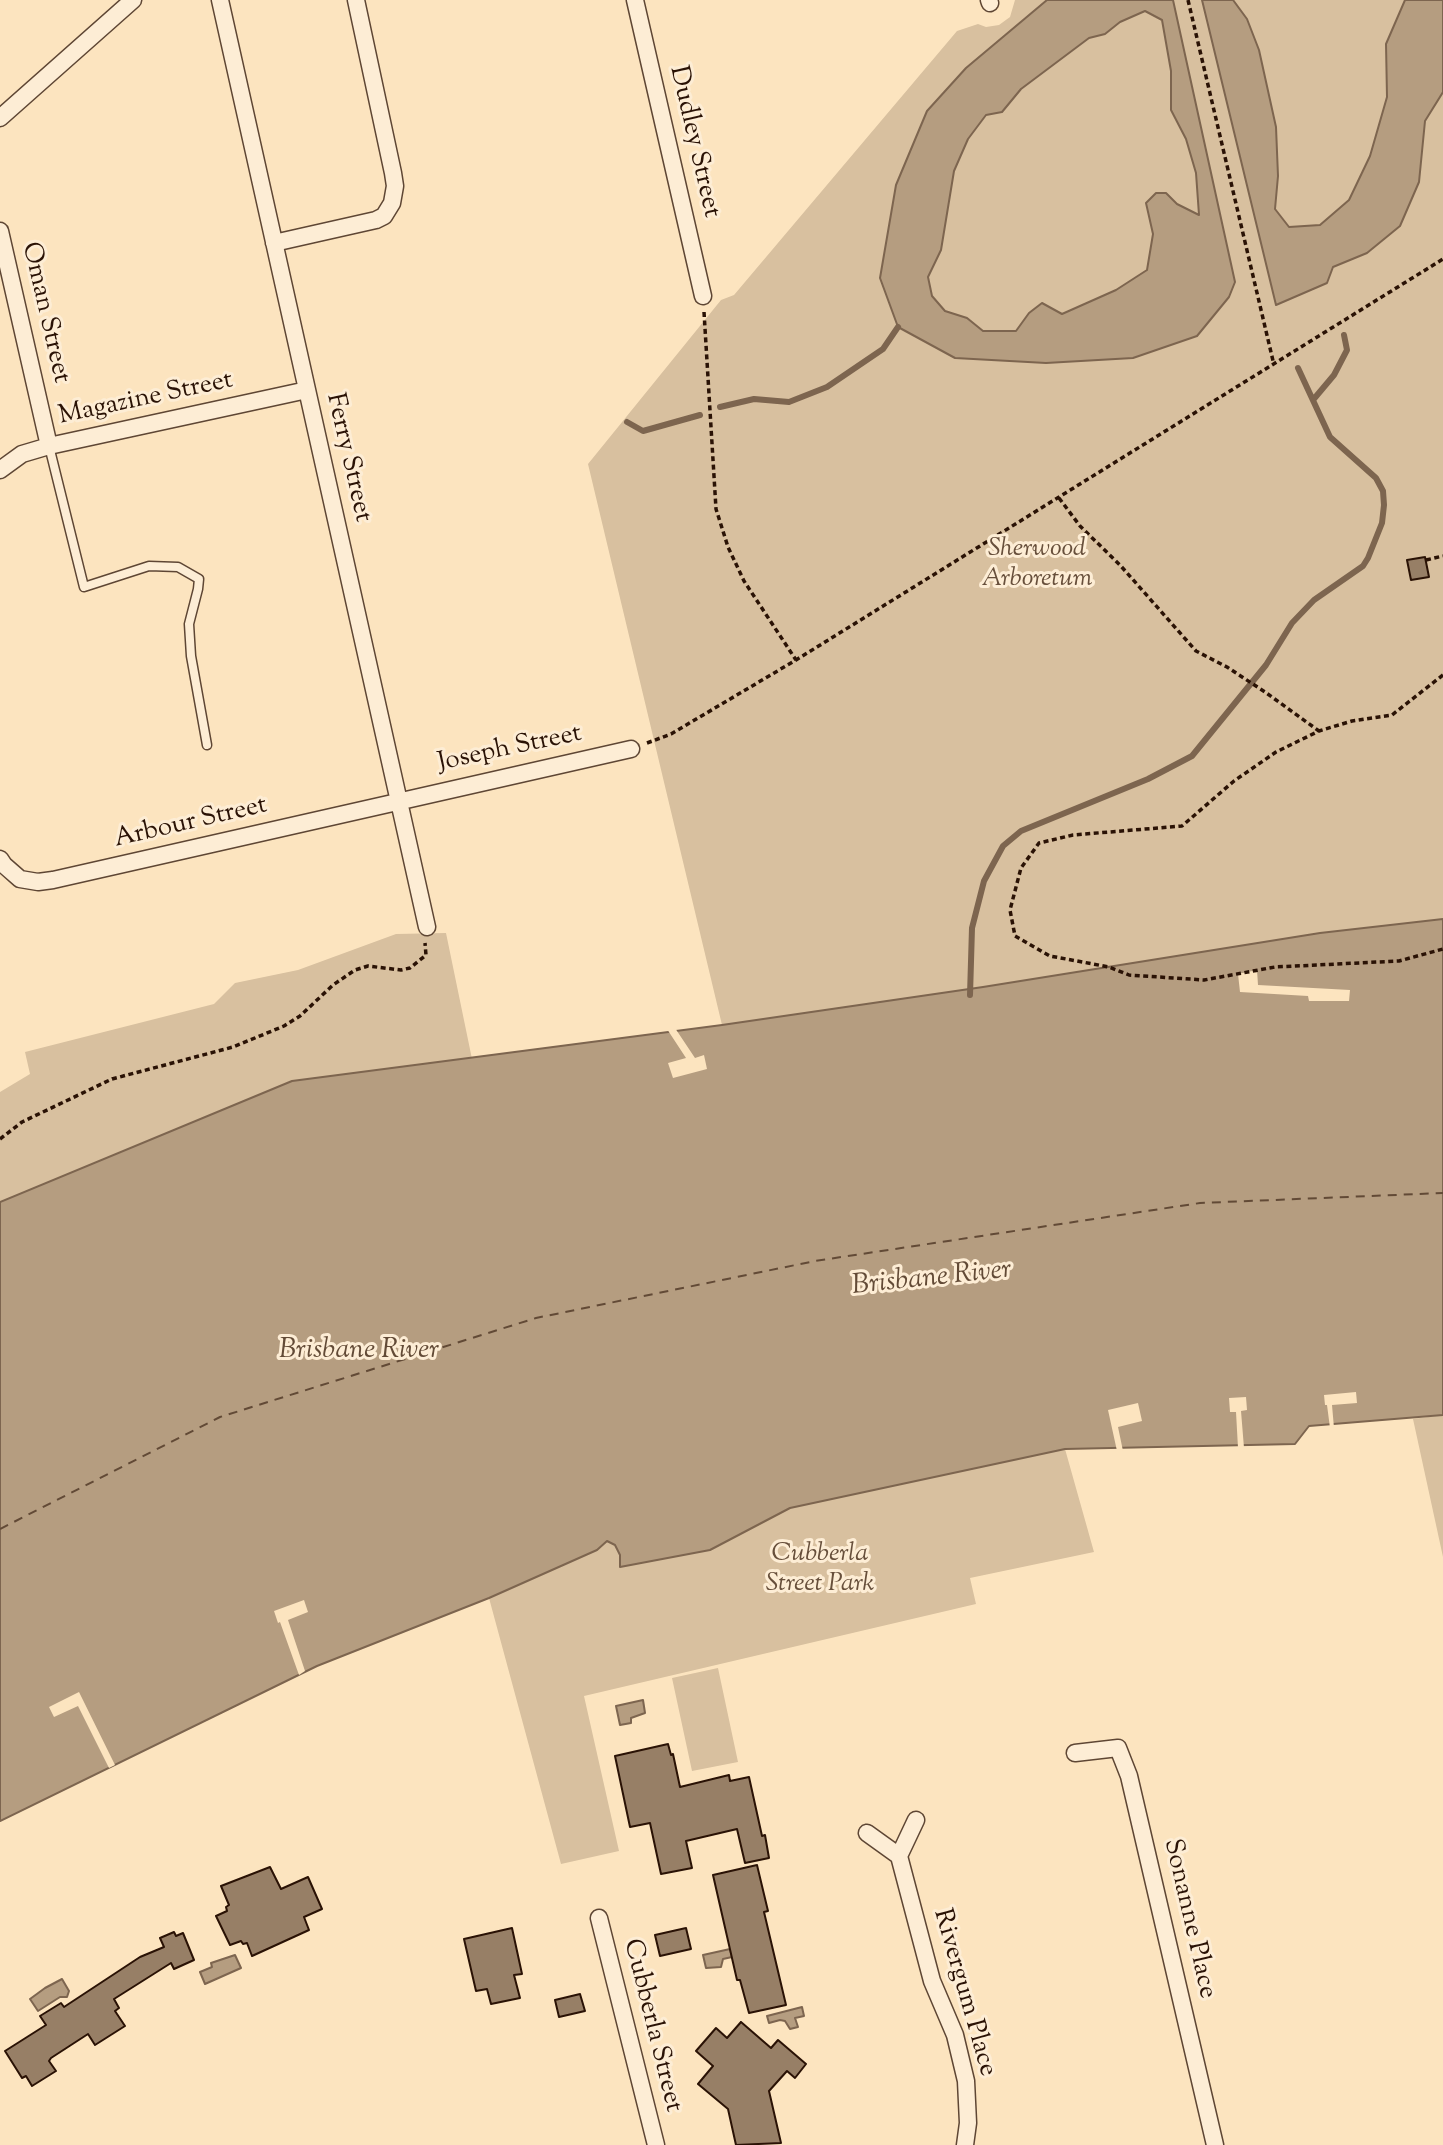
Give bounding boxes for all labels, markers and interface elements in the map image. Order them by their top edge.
street label: Dudley Street [660,63,726,221]
street label: Oman Street [13,239,75,387]
street label: Magazine Street [56,366,236,434]
street label: Ferry Street [317,391,377,525]
park label: Sherwood Arboretum [982,535,1092,596]
street label: Joseph Street [435,720,585,780]
street label: Arbour Street [112,791,270,857]
water label: Brisbane River [851,1255,1013,1305]
water label: Brisbane River [279,1335,439,1369]
park label: Cubberla Street Park [766,1540,874,1602]
street label: Sonanne Place [1155,1836,1221,2002]
street label: Rivergum Place [924,1906,1002,2080]
street label: Cubberla Street [614,1936,688,2116]

